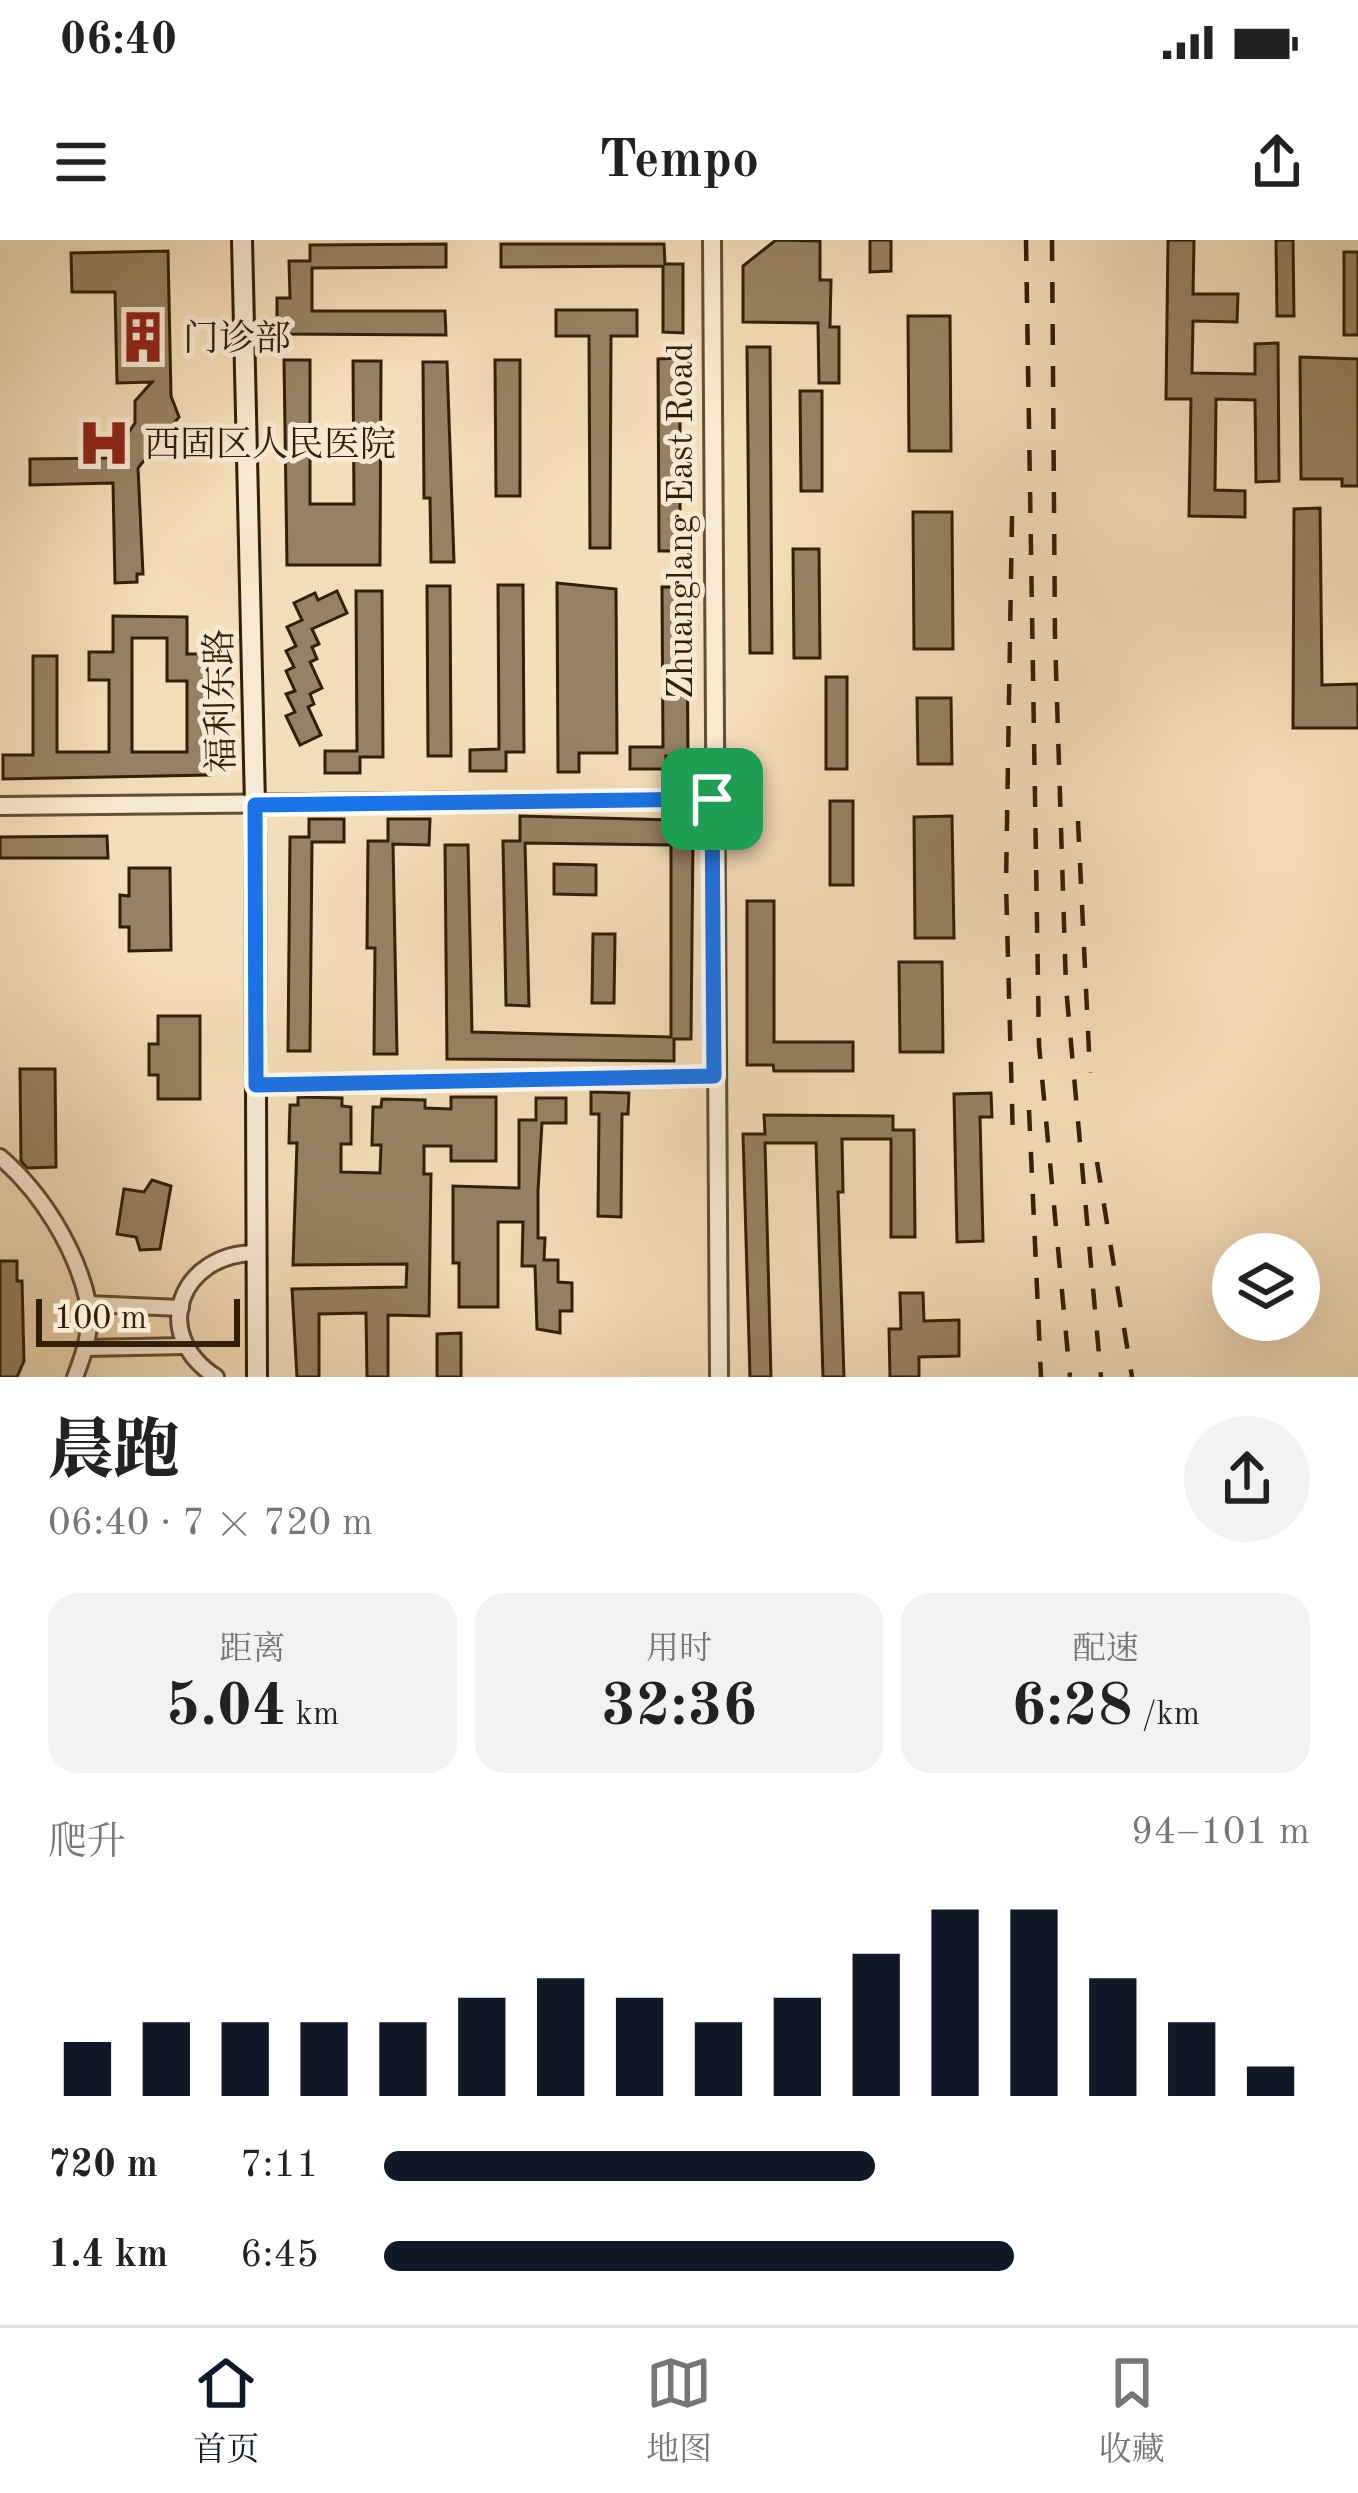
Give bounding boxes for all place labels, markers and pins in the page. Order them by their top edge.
building icon: 门诊部 [114,308,172,366]
place label: 门诊部 [183,319,291,359]
hospital icon: 西固区人民医院 [75,414,133,472]
place label: 西固区人民医院 [144,425,396,465]
pin [661,748,763,850]

